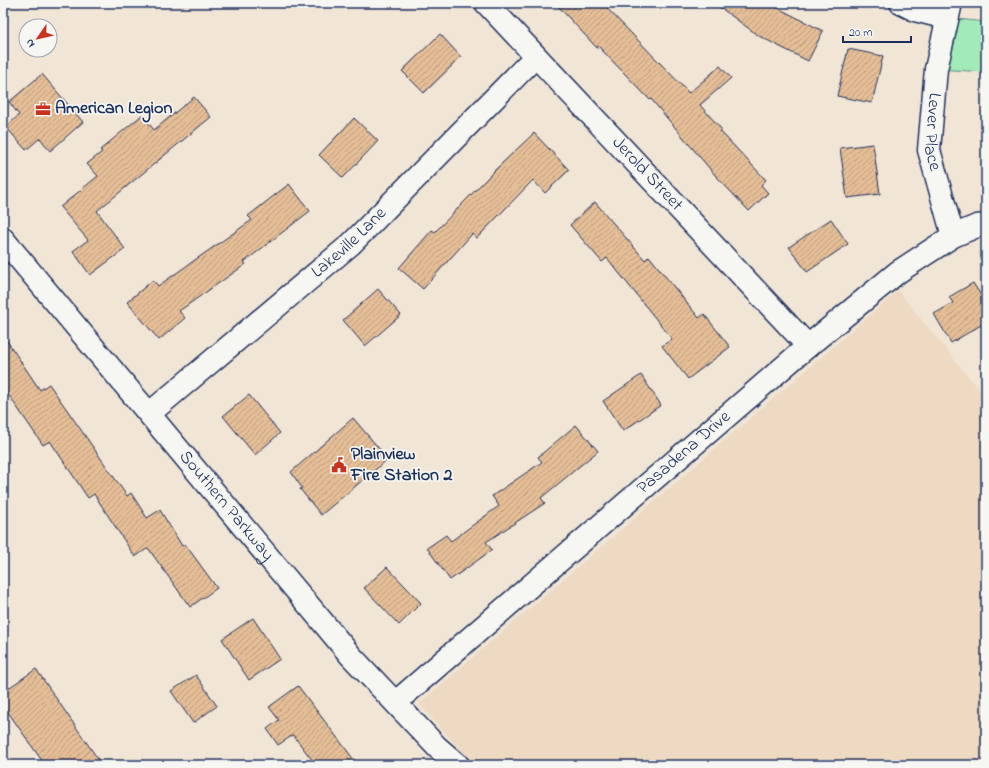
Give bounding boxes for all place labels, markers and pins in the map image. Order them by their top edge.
place label: American Legion [55,96,172,123]
office icon: American Legion [34,100,52,118]
place label: Plainview Fire Station 2 [350,442,452,489]
public building icon: Plainview Fire Station 2 [330,456,348,474]

